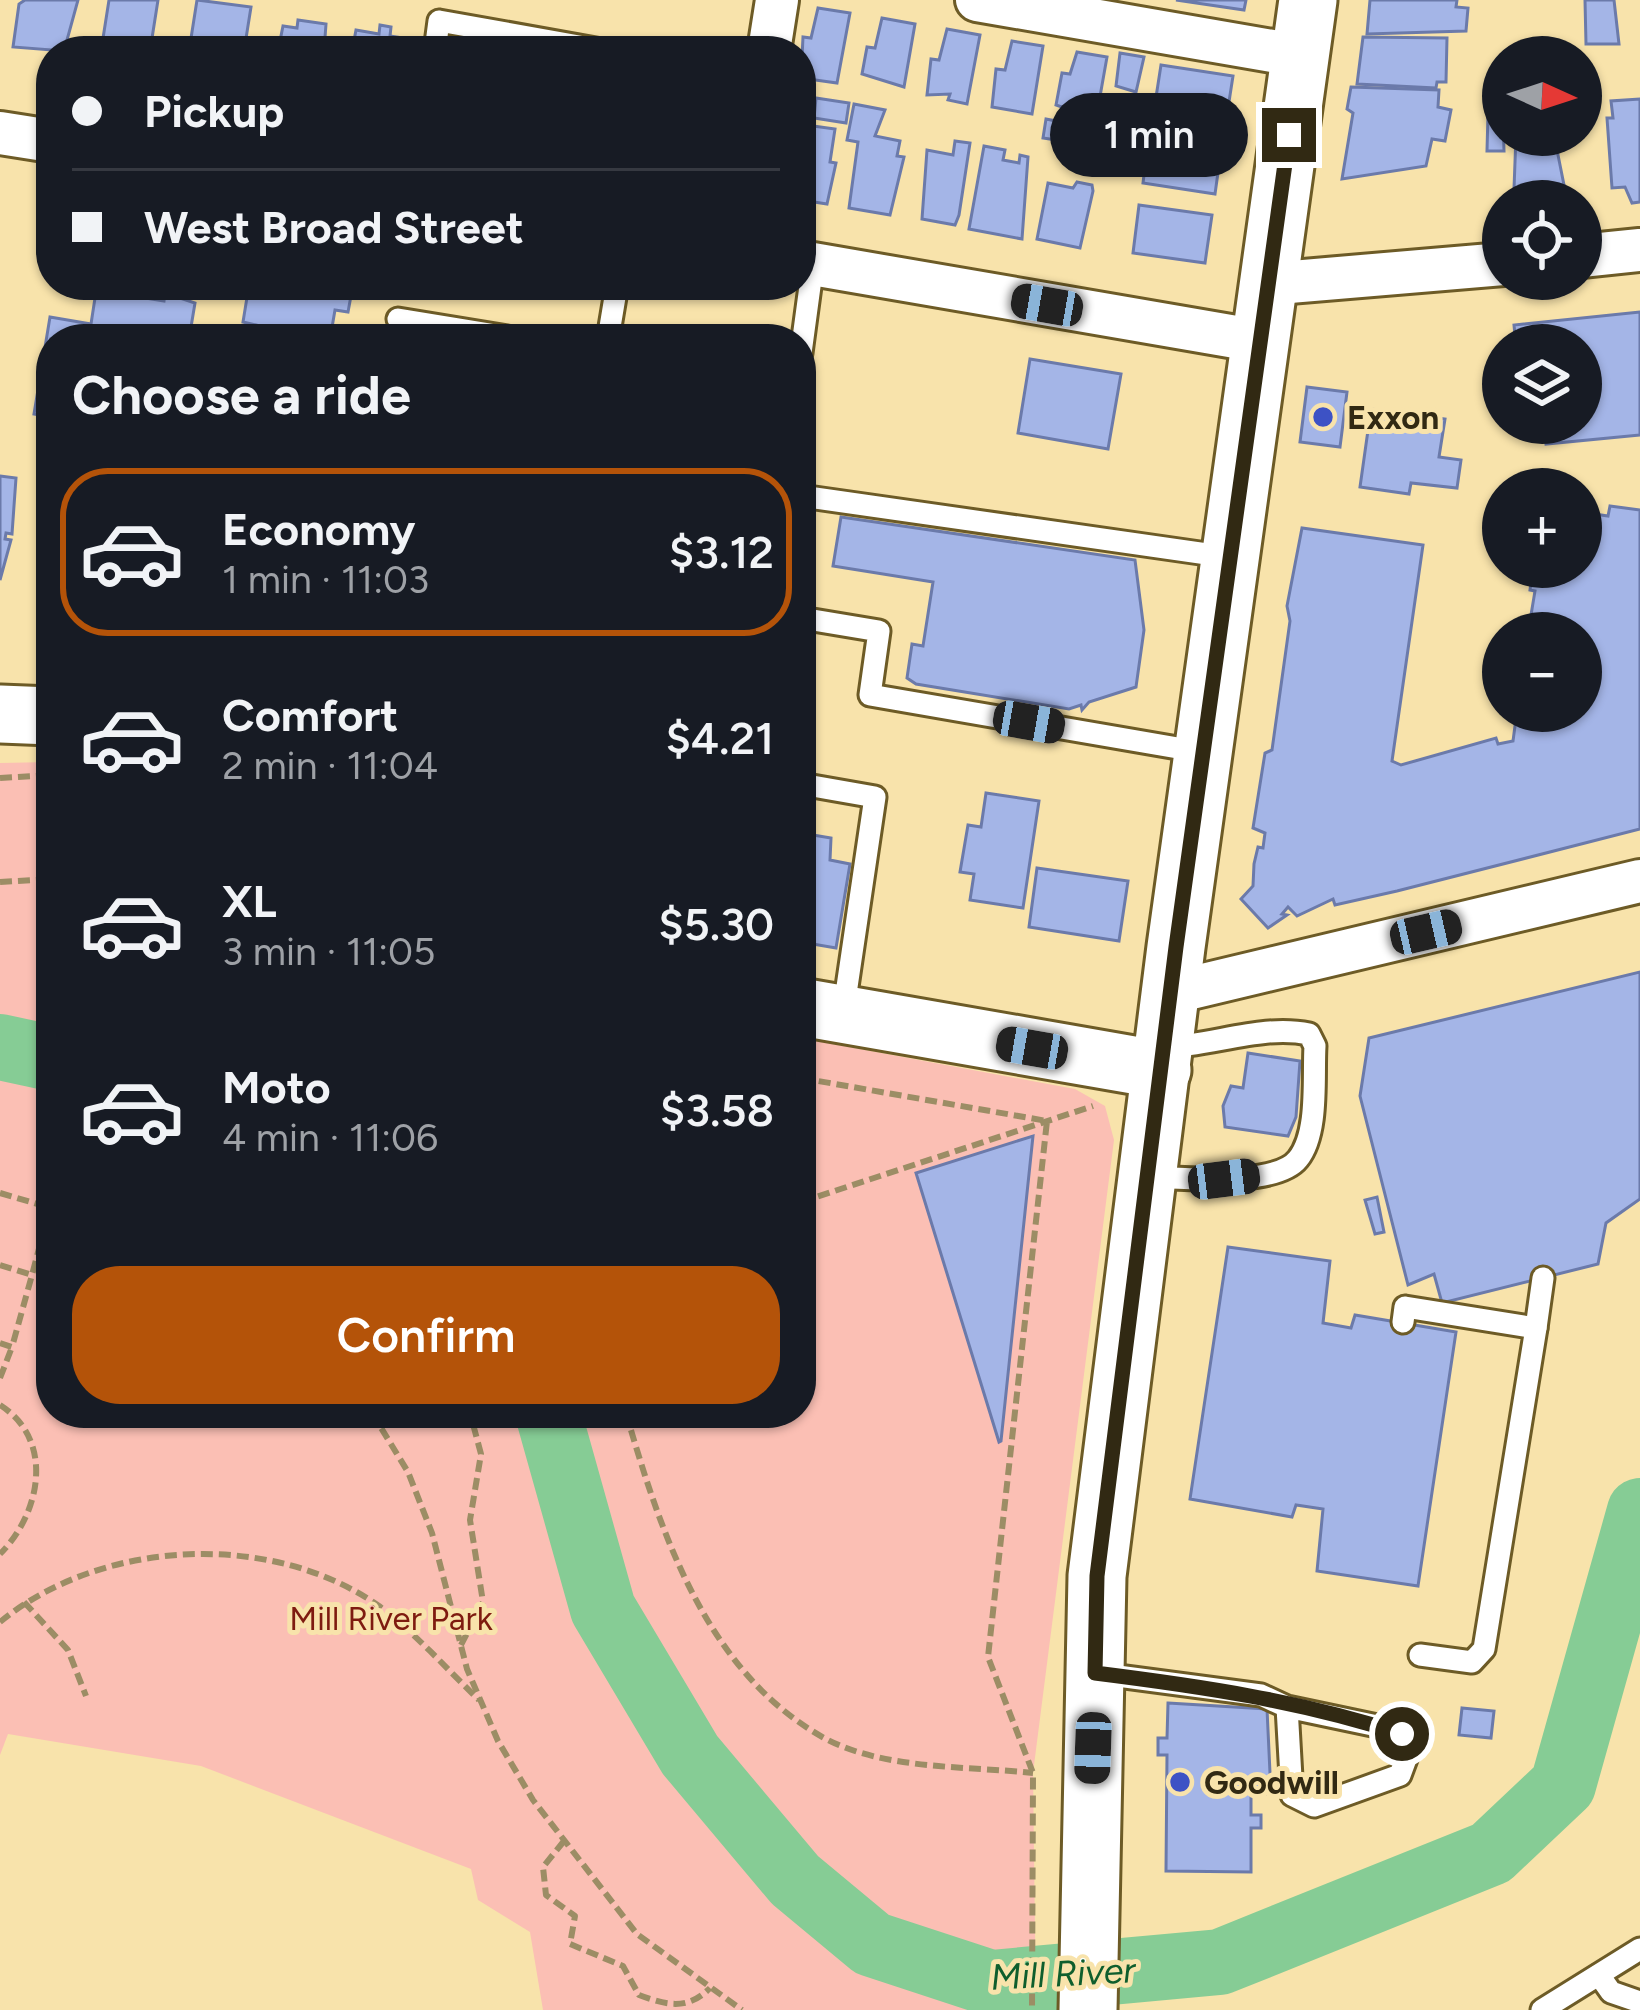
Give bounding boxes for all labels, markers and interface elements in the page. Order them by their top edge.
north arrow [1482,36,1602,156]
map controls [1482,36,1602,732]
text: Pickup [144,84,284,138]
callout: 1 min [1049,93,1247,177]
route end [1262,108,1316,162]
text: 1 min [1103,111,1195,158]
button: locate [1482,180,1602,300]
text: West Broad Street [144,200,524,254]
car [1008,281,1086,329]
button: layers [1482,324,1602,444]
text: Choose a ride [72,363,411,428]
place label: Exxon [1347,398,1439,437]
marker: Exxon [1310,404,1336,430]
button: + [1482,468,1602,588]
icon: car [78,498,186,606]
text: Economy [222,502,415,556]
text: $3.12 [669,525,774,579]
text: 1 min · 11:03 [222,556,429,603]
button: − [1482,612,1602,732]
icon: car [78,684,186,792]
text: Comfort [222,688,398,742]
car [990,698,1068,746]
text: $4.21 [666,711,774,765]
text: 2 min · 11:04 [222,742,438,789]
icon: car [78,870,186,978]
text: XL [222,874,277,928]
text: $5.30 [659,897,774,951]
car [1387,906,1465,958]
text: 3 min · 11:05 [222,928,436,975]
car [993,1024,1071,1072]
icon: car [78,1056,186,1164]
text: Moto [222,1060,331,1114]
text: $3.58 [660,1083,774,1137]
text: 4 min · 11:06 [222,1114,438,1161]
car [1186,1157,1262,1201]
button: Confirm [72,1266,780,1404]
park label: Mill River Park [289,1599,493,1638]
route start [1375,1707,1429,1761]
car [1074,1711,1112,1785]
place label: Goodwill [1204,1763,1339,1802]
marker: Goodwill [1167,1769,1193,1795]
water label: Mill River [990,1948,1138,1999]

